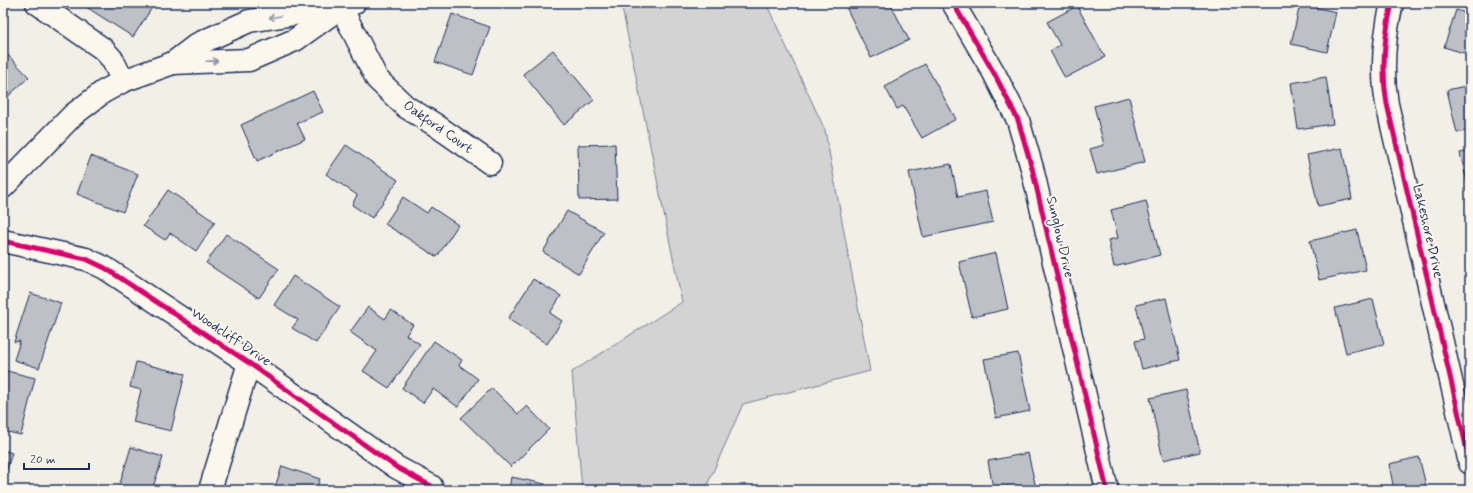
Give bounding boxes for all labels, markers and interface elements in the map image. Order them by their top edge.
one-way arrow [269,13,282,21]
one-way arrow [205,57,218,65]
street label: Oakford Court [398,96,476,159]
street label: Lakeshore Drive [1408,182,1448,280]
street label: Sunglow Drive [1041,195,1078,280]
street label: Woodcliff Drive [188,304,274,370]
scale bar [24,445,89,471]
text: 20 m [30,452,56,468]

